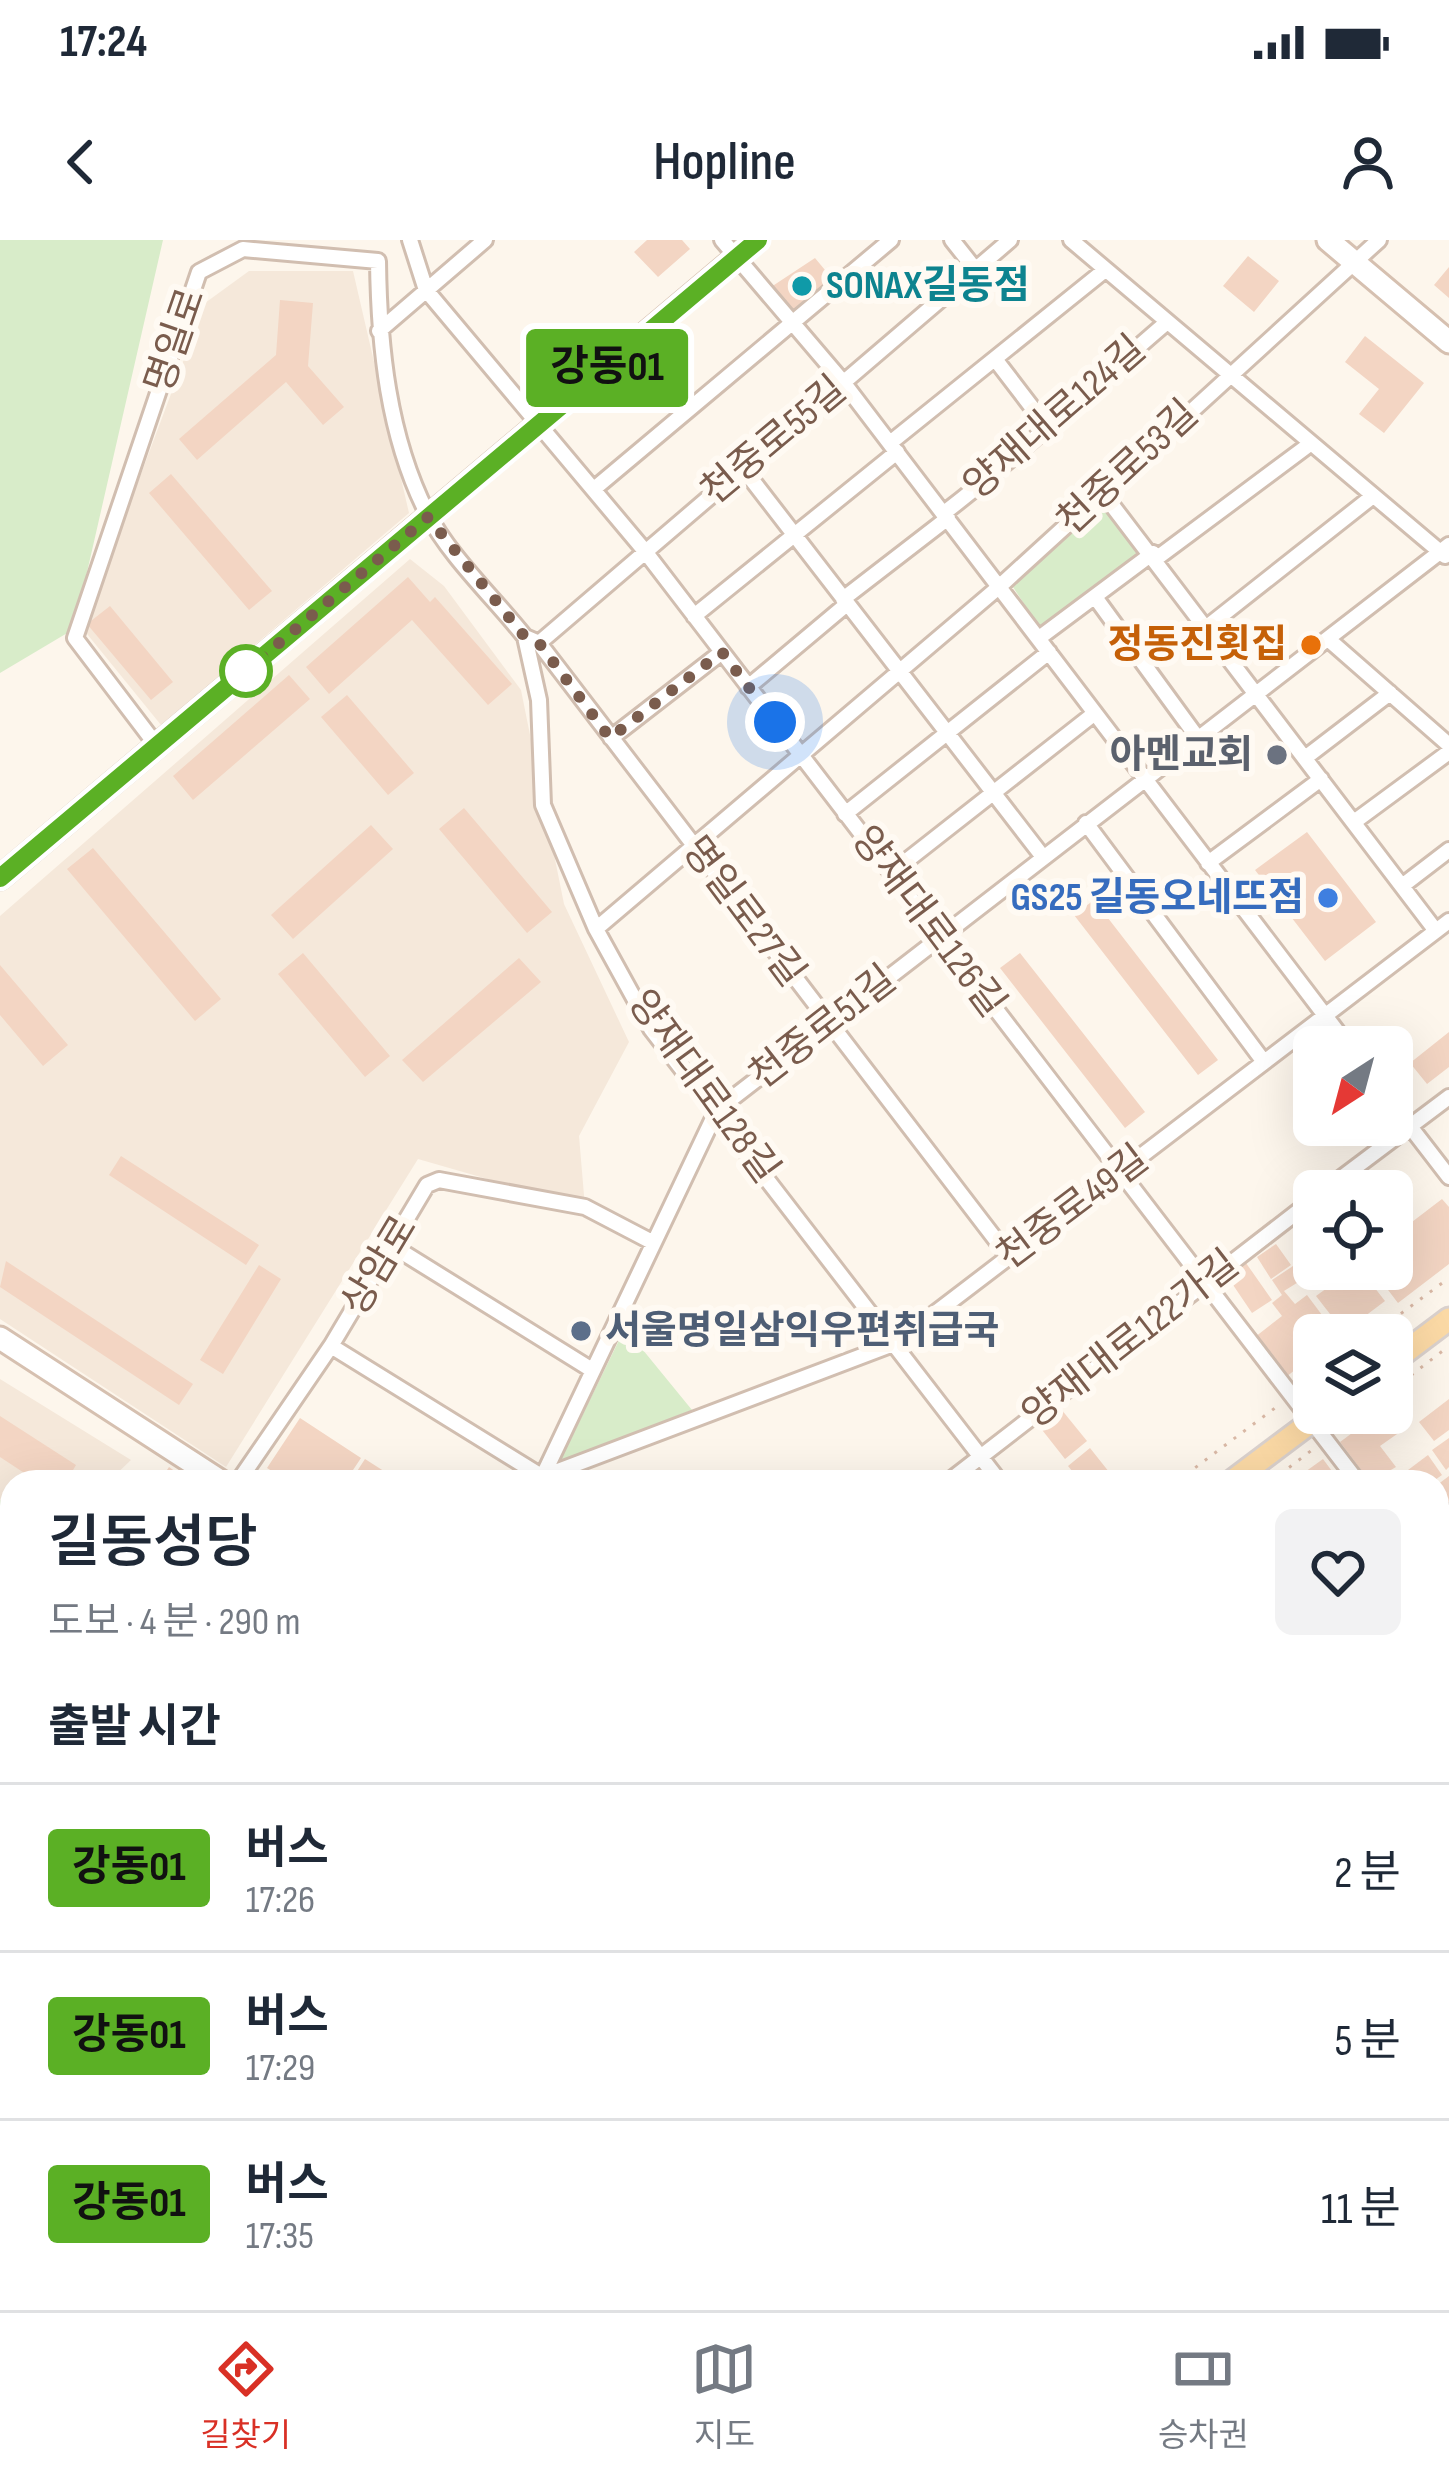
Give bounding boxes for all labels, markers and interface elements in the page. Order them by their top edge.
text: 17:24 [60,15,147,70]
icon: back [48,129,114,195]
icon: person [1335,129,1401,195]
text: Hopline [653,130,796,195]
place label: SONAX길동점 [826,263,1030,310]
marker: SONAX길동점 [789,273,815,299]
street label: 명일로 [136,282,216,400]
street label: 양재대로124길 [954,326,1156,510]
line badge: 강동01 [523,329,691,407]
text: 강동01 [550,342,664,393]
street label: 천중로55길 [692,367,856,515]
street label: 천중로53길 [1048,391,1208,545]
place label: 정동진횟집 [1108,622,1287,669]
marker: 정동진횟집 [1298,632,1324,658]
unlabelled marker [221,646,271,696]
your location [745,692,805,752]
place label: 아멘교회 [1109,732,1253,779]
marker: 아멘교회 [1264,742,1290,768]
street label: 양재대로126길 [841,817,1015,1027]
street label: 명일로27길 [672,828,814,996]
place label: GS25 길동오네뜨점 [1011,875,1304,922]
marker: GS25 길동오네뜨점 [1315,885,1341,911]
street label: 천중로51길 [740,956,906,1100]
street label: 양재대로128길 [617,982,789,1192]
north arrow [1293,1026,1413,1146]
map controls [1293,1026,1413,1434]
street label: 천중로49길 [988,1136,1158,1280]
button: locate [1293,1170,1413,1290]
street label: 상암로 [332,1208,428,1324]
street label: 양재대로122가길 [1013,1241,1249,1439]
place label: 서울명일삼익우편취급국 [605,1308,1000,1355]
button: layers [1293,1314,1413,1434]
marker: 서울명일삼익우편취급국 [568,1318,594,1344]
button: heart [1275,1509,1401,1635]
text: 길동성당 [48,1510,258,1578]
text: 도보 · 4 분 · 290 m [48,1599,300,1646]
text: 출발 시간 [48,1700,221,1755]
text: 버스 [246,1822,329,1877]
text: 강동01 [72,1842,186,1893]
text: 2 분 [1334,1846,1401,1901]
text: 17:26 [246,1877,315,1924]
text: 버스 [246,1990,329,2045]
text: 강동01 [72,2010,186,2061]
text: 5 분 [1334,2014,1401,2069]
text: 17:29 [246,2045,315,2092]
text: 버스 [246,2158,329,2213]
text: 강동01 [72,2178,186,2229]
text: 11 분 [1321,2182,1401,2237]
text: 17:35 [246,2213,314,2260]
tab: 길찾기 [200,2336,291,2456]
tab: 지도 [691,2336,757,2456]
tab: 승차권 [1158,2336,1249,2456]

